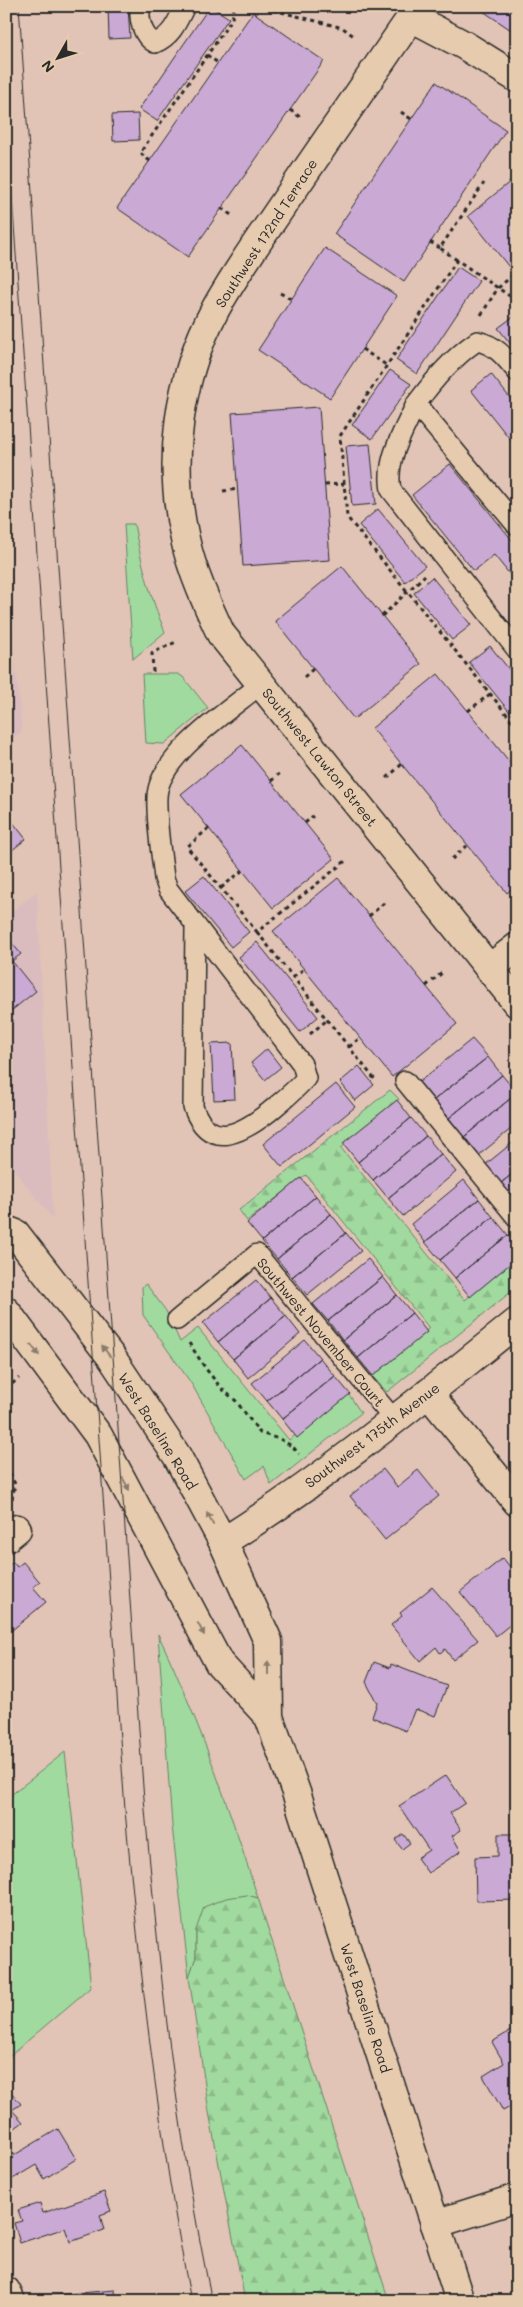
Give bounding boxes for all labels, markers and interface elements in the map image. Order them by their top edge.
north arrow [32,32,82,82]
text: N [37,56,58,77]
street label: Southwest 172nd Terrace [211,155,321,311]
street label: Southwest Lawton Street [258,684,382,830]
street label: Southwest November Court [253,1254,389,1410]
one-way arrow [30,1343,40,1357]
one-way arrow [101,1345,112,1358]
street label: West Baseline Road [114,1369,202,1493]
street label: Southwest 175th Avenue [301,1378,443,1492]
one-way arrow [122,1477,130,1492]
one-way arrow [206,1511,214,1526]
one-way arrow [197,1621,205,1636]
one-way arrow [264,1660,272,1676]
street label: West Baseline Road [336,1941,396,2075]

